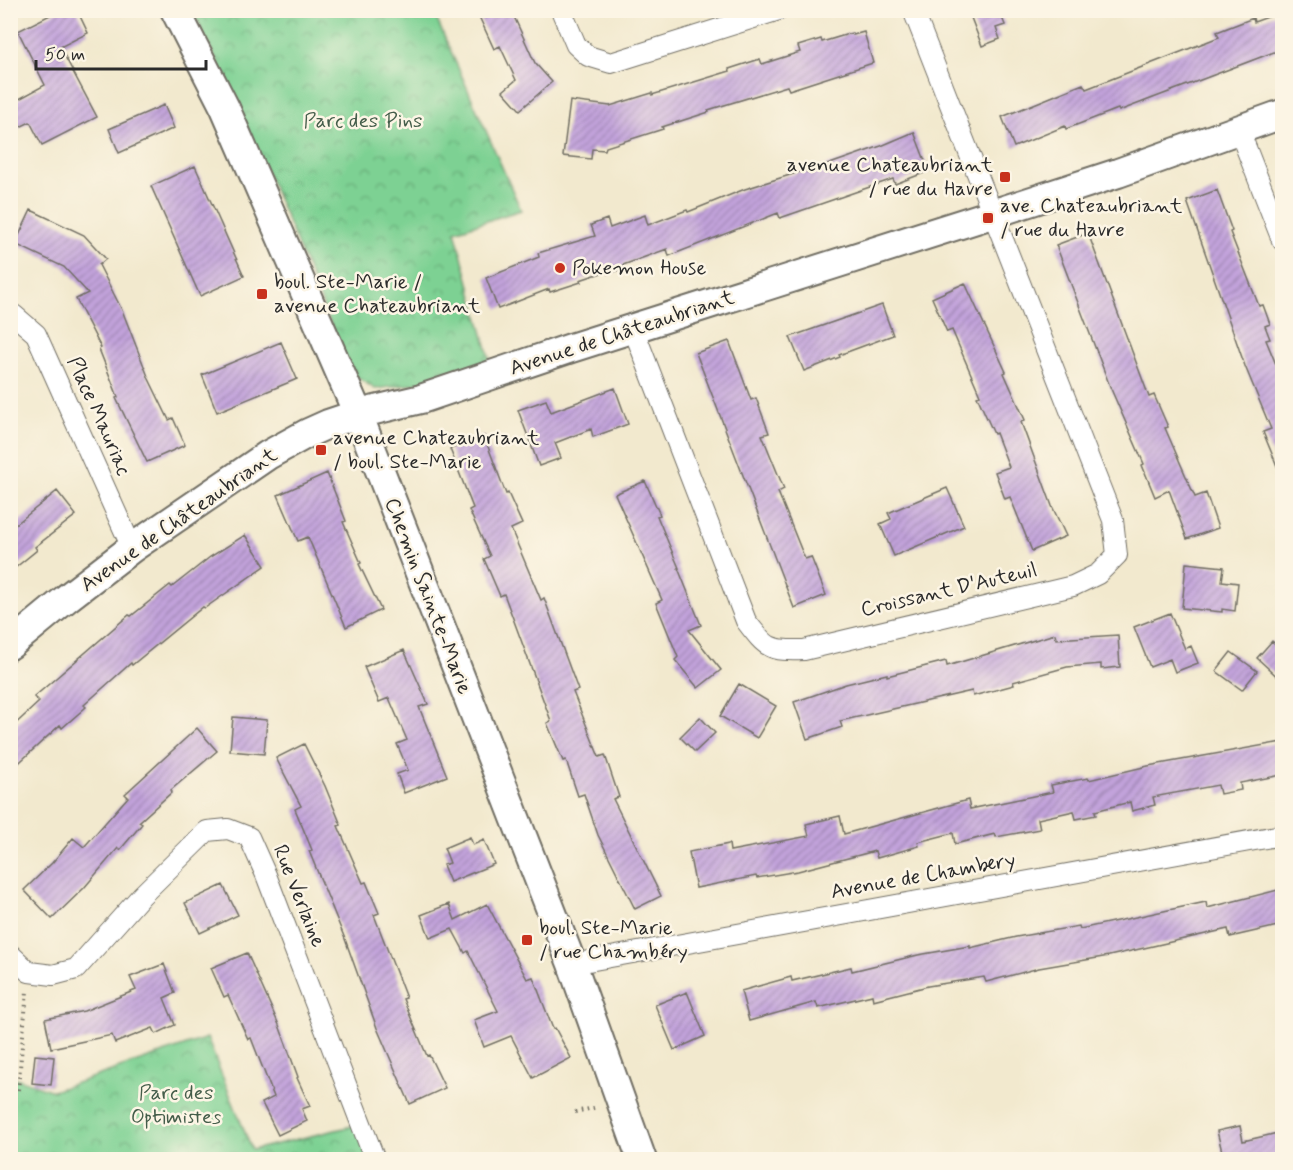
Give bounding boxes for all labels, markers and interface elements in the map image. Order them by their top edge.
scale bar [36,33,206,71]
text: 50 m [45,43,85,67]
park label: Parc des Pins [304,107,422,135]
place label: avenue Chateaubriant / rue du Havre [787,151,994,203]
marker: avenue Chateaubriant / rue du Havre [998,170,1012,184]
place label: ave. Chateaubriant / rue du Havre [1000,192,1183,244]
marker: ave. Chateaubriant / rue du Havre [981,211,995,225]
place label: Pokemon House [572,254,706,282]
marker: Pokemon House [553,261,567,275]
place label: boul. Ste-Marie / avenue Chateaubriant [274,268,481,320]
street label: Avenue de Châteaubriant [506,283,738,383]
marker: boul. Ste-Marie / avenue Chateaubriant [255,287,269,301]
street label: Place Mauriac [60,352,138,480]
place label: avenue Chateaubriant / boul. Ste-Marie [333,424,540,476]
street label: Avenue de Châteaubriant [75,441,284,599]
marker: avenue Chateaubriant / boul. Ste-Marie [314,443,328,457]
street label: Chemin Sainte-Marie [378,494,478,698]
street label: Croissant D'Auteuil [858,556,1040,624]
street label: Rue Verlaine [266,841,332,951]
street label: Avenue de Chambery [828,846,1018,906]
place label: boul. Ste-Marie / rue Chambéry [539,914,688,966]
marker: boul. Ste-Marie / rue Chambéry [520,933,534,947]
park label: Parc des Optimistes [131,1079,221,1131]

